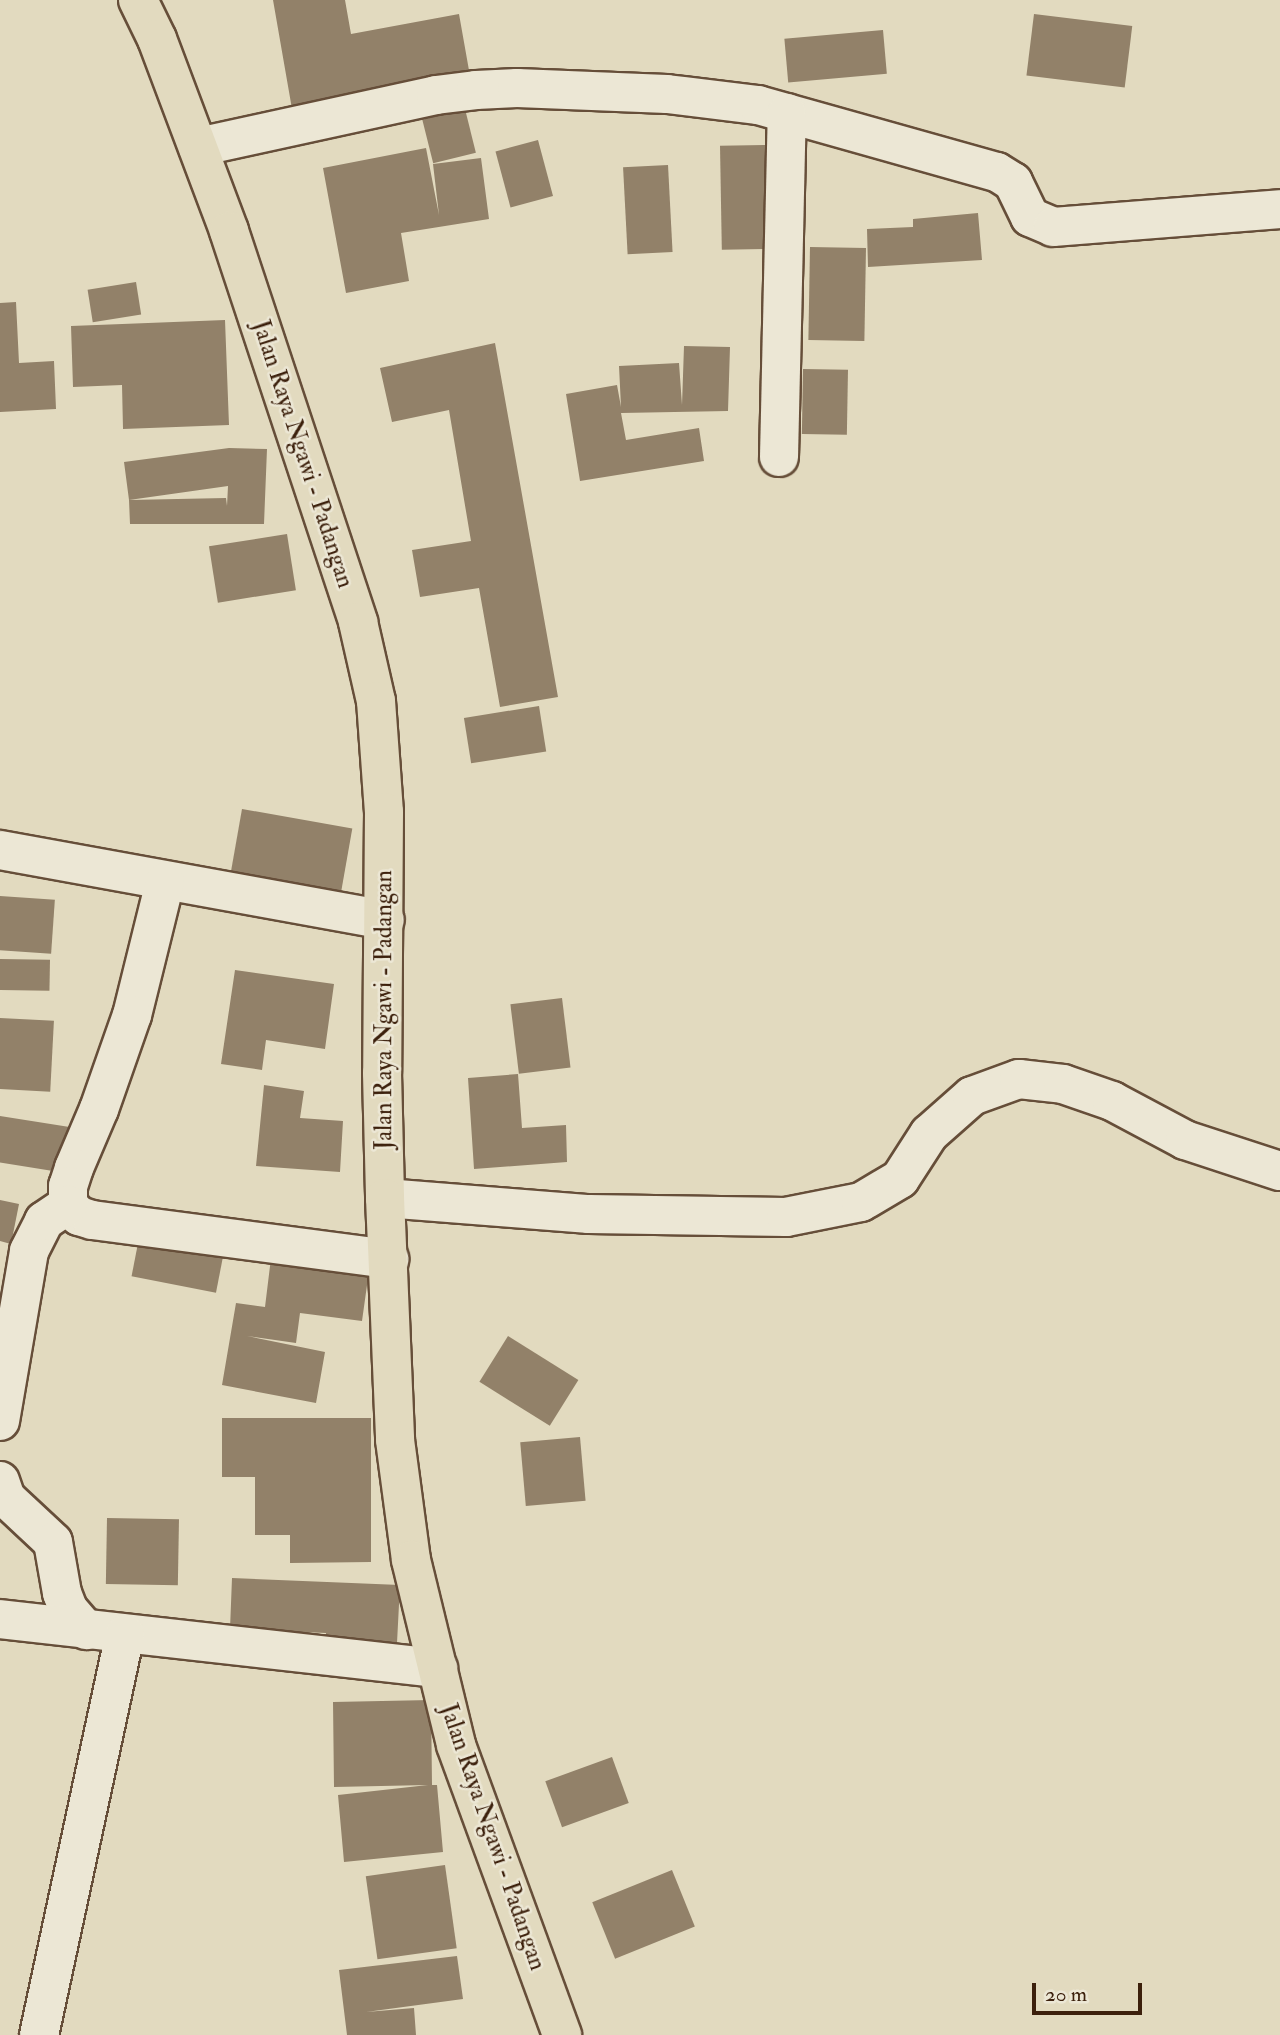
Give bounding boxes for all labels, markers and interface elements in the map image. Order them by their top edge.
street label: Jalan Raya Ngawi - Padangan [246,316,360,592]
street label: Jalan Raya Ngawi - Padangan [370,870,398,1150]
street label: Jalan Raya Ngawi - Padangan [434,1700,552,1974]
scale bar [1035,1968,1145,2012]
text: 20 m [1045,1981,1087,2008]

